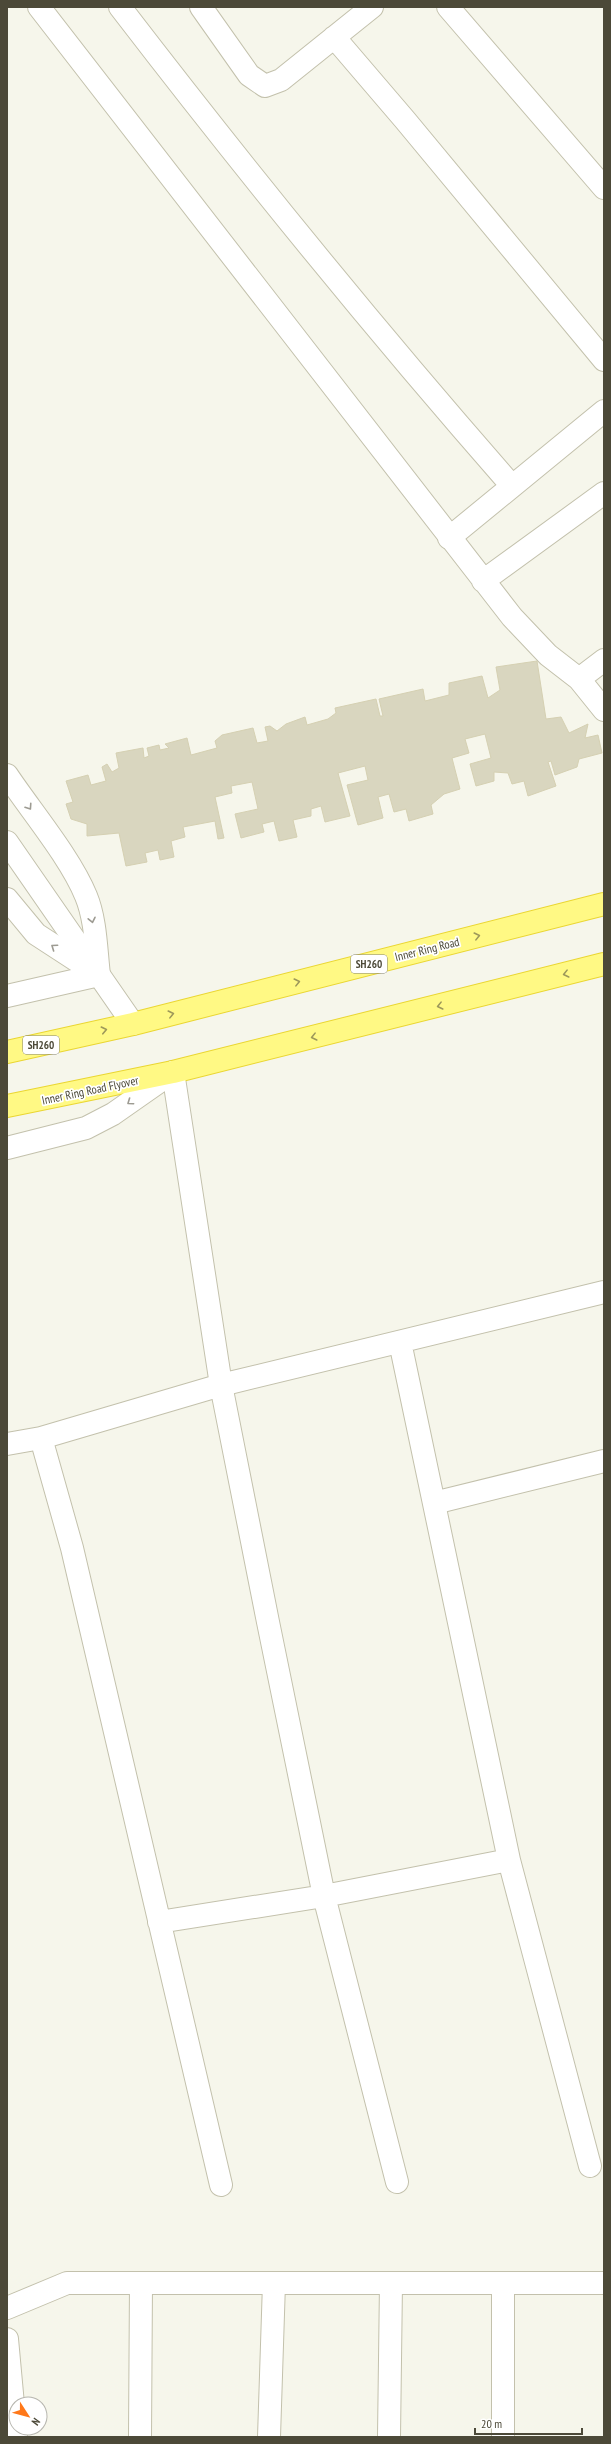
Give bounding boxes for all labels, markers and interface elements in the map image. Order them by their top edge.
one-way arrow [24,803,31,810]
one-way arrow [87,917,95,923]
one-way arrow [473,932,480,941]
street label: Inner Ring Road [393,934,461,964]
one-way arrow [51,944,58,952]
road number: SH260 [351,955,387,973]
one-way arrow [563,969,569,977]
one-way arrow [293,978,300,987]
one-way arrow [437,1001,444,1010]
one-way arrow [167,1010,174,1019]
one-way arrow [101,1027,107,1035]
one-way arrow [311,1033,317,1041]
road number: SH260 [23,1036,59,1054]
street label: Inner Ring Road Flyover [40,1072,141,1108]
one-way arrow [127,1097,134,1104]
north arrow [8,2396,48,2436]
scale bar [475,2410,582,2436]
text: N [29,2415,44,2428]
text: 20 m [481,2416,502,2431]

